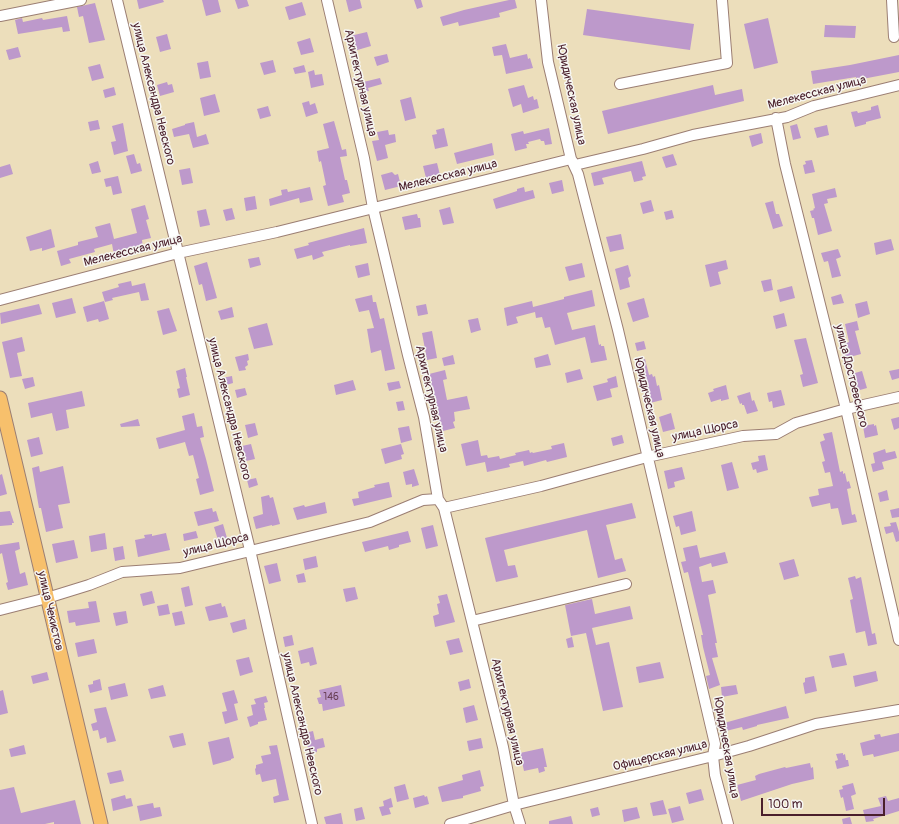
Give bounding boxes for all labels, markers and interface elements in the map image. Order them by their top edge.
street label: улица Александра Невского [128,21,178,167]
street label: Архитектурная улица [341,28,379,138]
street label: Юридическая улица [553,44,589,146]
street label: Мелекесская улица [766,73,868,113]
street label: Мелекесская улица [397,157,499,195]
street label: Мелекесская улица [82,232,184,270]
street label: улица Достоевского [831,323,871,429]
street label: улица Александра Невского [204,336,254,482]
street label: Архитектурная улица [412,344,450,454]
street label: Юридическая улица [631,357,667,459]
street label: улица Щорса [671,417,739,445]
street label: улица Щорса [182,530,250,560]
street label: улица Чекистов [34,570,66,652]
street label: улица Александра Невского [279,651,325,797]
street label: Архитектурная улица [488,657,526,767]
house number: 146 [323,691,339,703]
street label: Юридическая улица [710,697,742,799]
street label: Офицерская улица [611,737,709,775]
scale bar [763,790,887,816]
text: 100 m [768,797,802,812]

